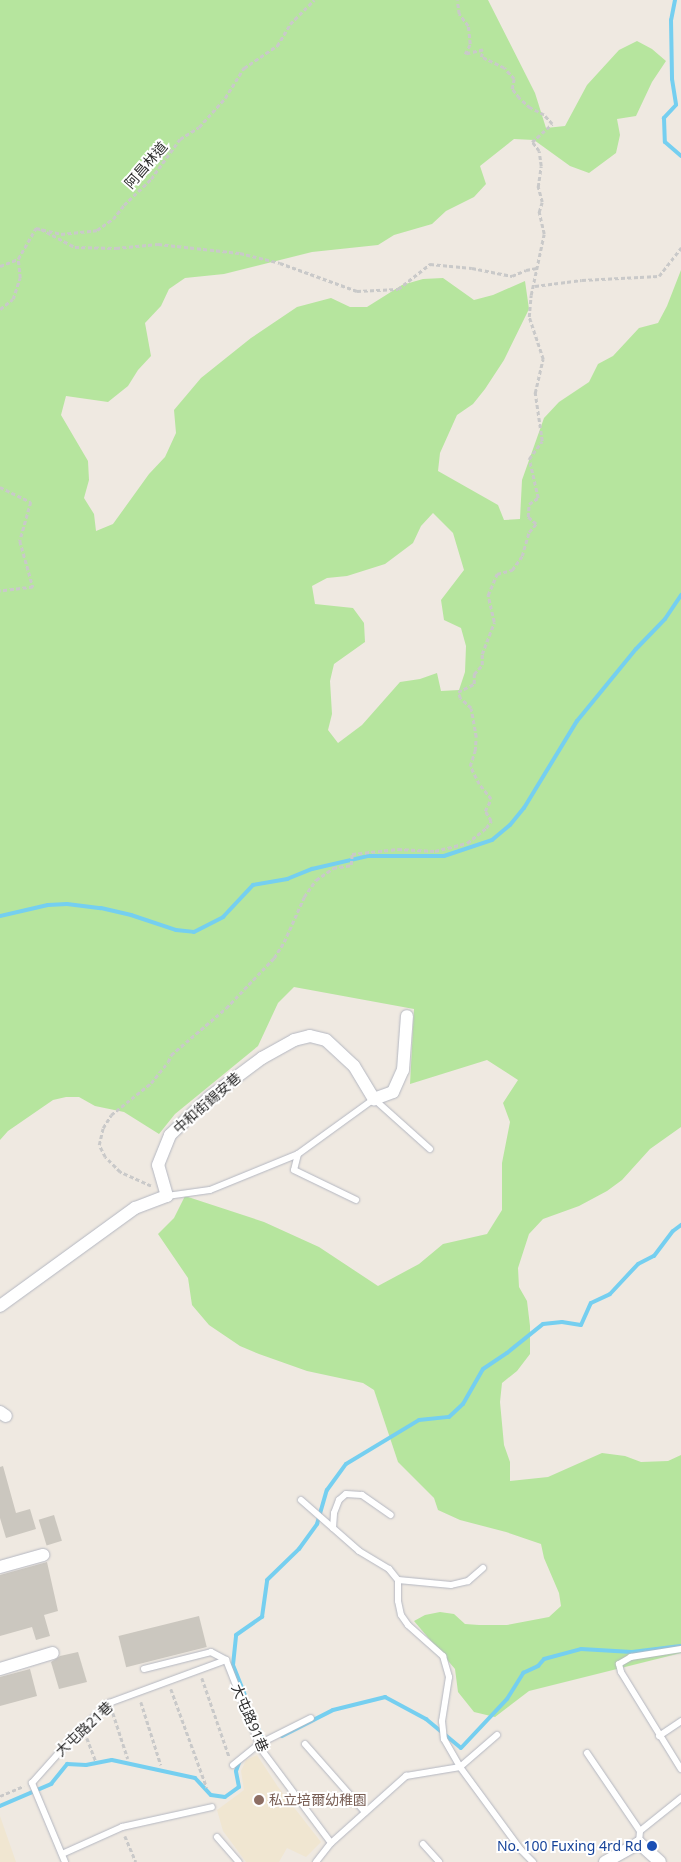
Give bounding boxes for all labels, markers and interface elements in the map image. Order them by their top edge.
street label: 阿昌林道 [121,138,171,192]
street label: 中和街錫安巷 [170,1069,244,1137]
street label: 大屯路91巷 [228,1682,272,1754]
street label: 大屯路21巷 [52,1698,116,1760]
place label: 私立培爾幼稚園 [269,1792,367,1808]
marker: 私立培爾幼稚園 [253,1794,265,1806]
place label: No. 100 Fuxing 4rd Rd [497,1838,642,1854]
marker: No. 100 Fuxing 4rd Rd [646,1840,658,1852]

